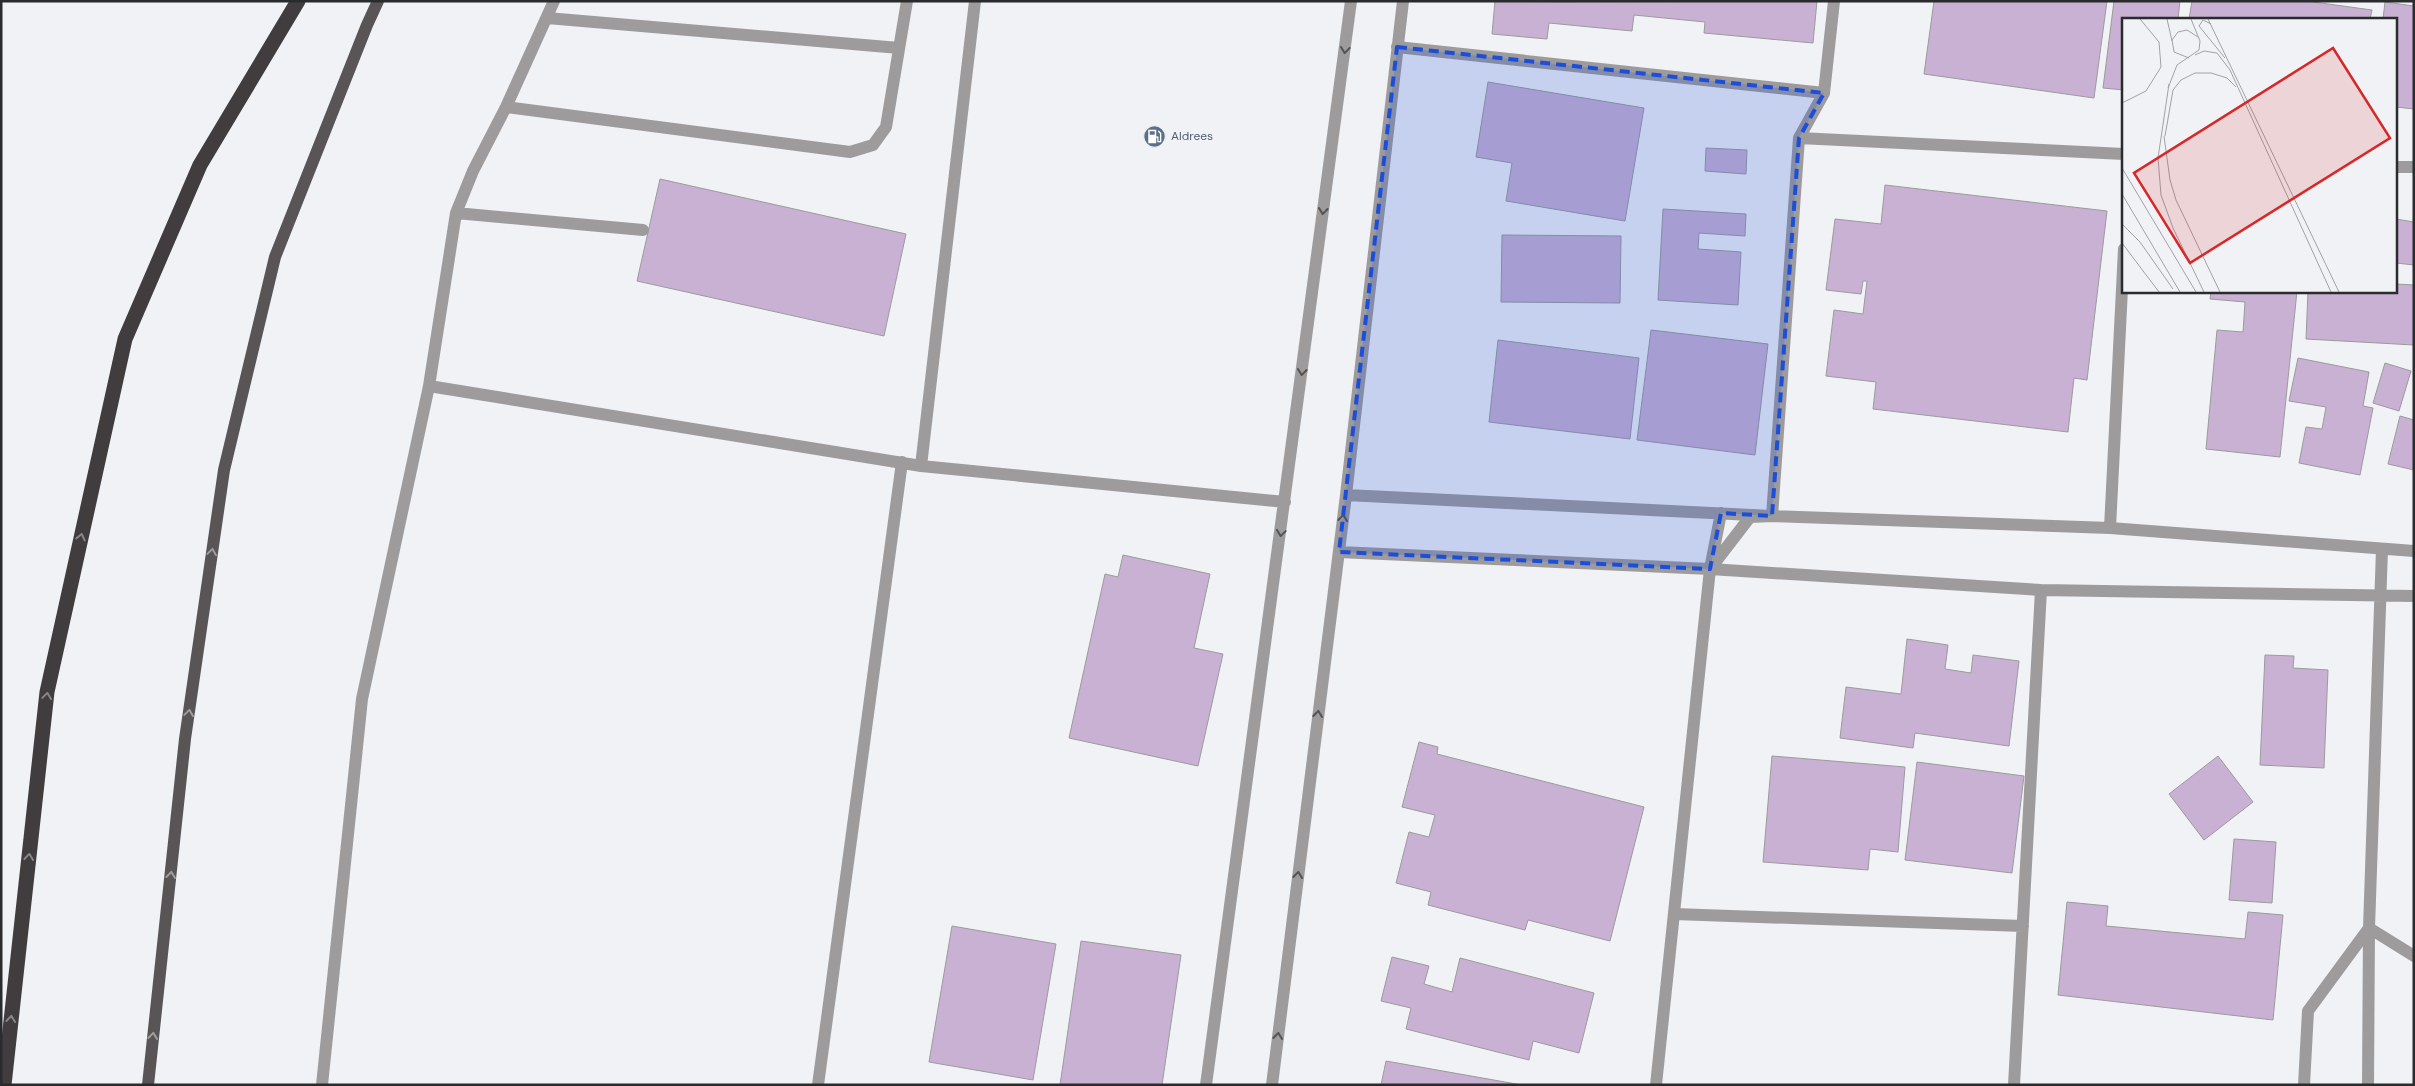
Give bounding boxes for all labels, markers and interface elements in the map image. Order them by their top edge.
inset map [2122,18,2398,292]
one-way arrow [1340,45,1350,54]
fuel station icon: Aldrees [1143,124,1167,148]
place label: Aldrees [1171,128,1213,144]
one-way arrow [1319,206,1329,215]
one-way arrow [1297,368,1308,376]
one-way arrow [1337,514,1348,522]
one-way arrow [1276,529,1287,537]
one-way arrow [75,533,86,542]
one-way arrow [206,548,217,556]
one-way arrow [41,691,51,700]
one-way arrow [183,709,193,718]
one-way arrow [1312,710,1323,718]
one-way arrow [23,853,34,861]
one-way arrow [165,870,176,878]
one-way arrow [1292,871,1303,879]
one-way arrow [5,1015,16,1023]
one-way arrow [147,1032,158,1040]
one-way arrow [1272,1032,1283,1040]

